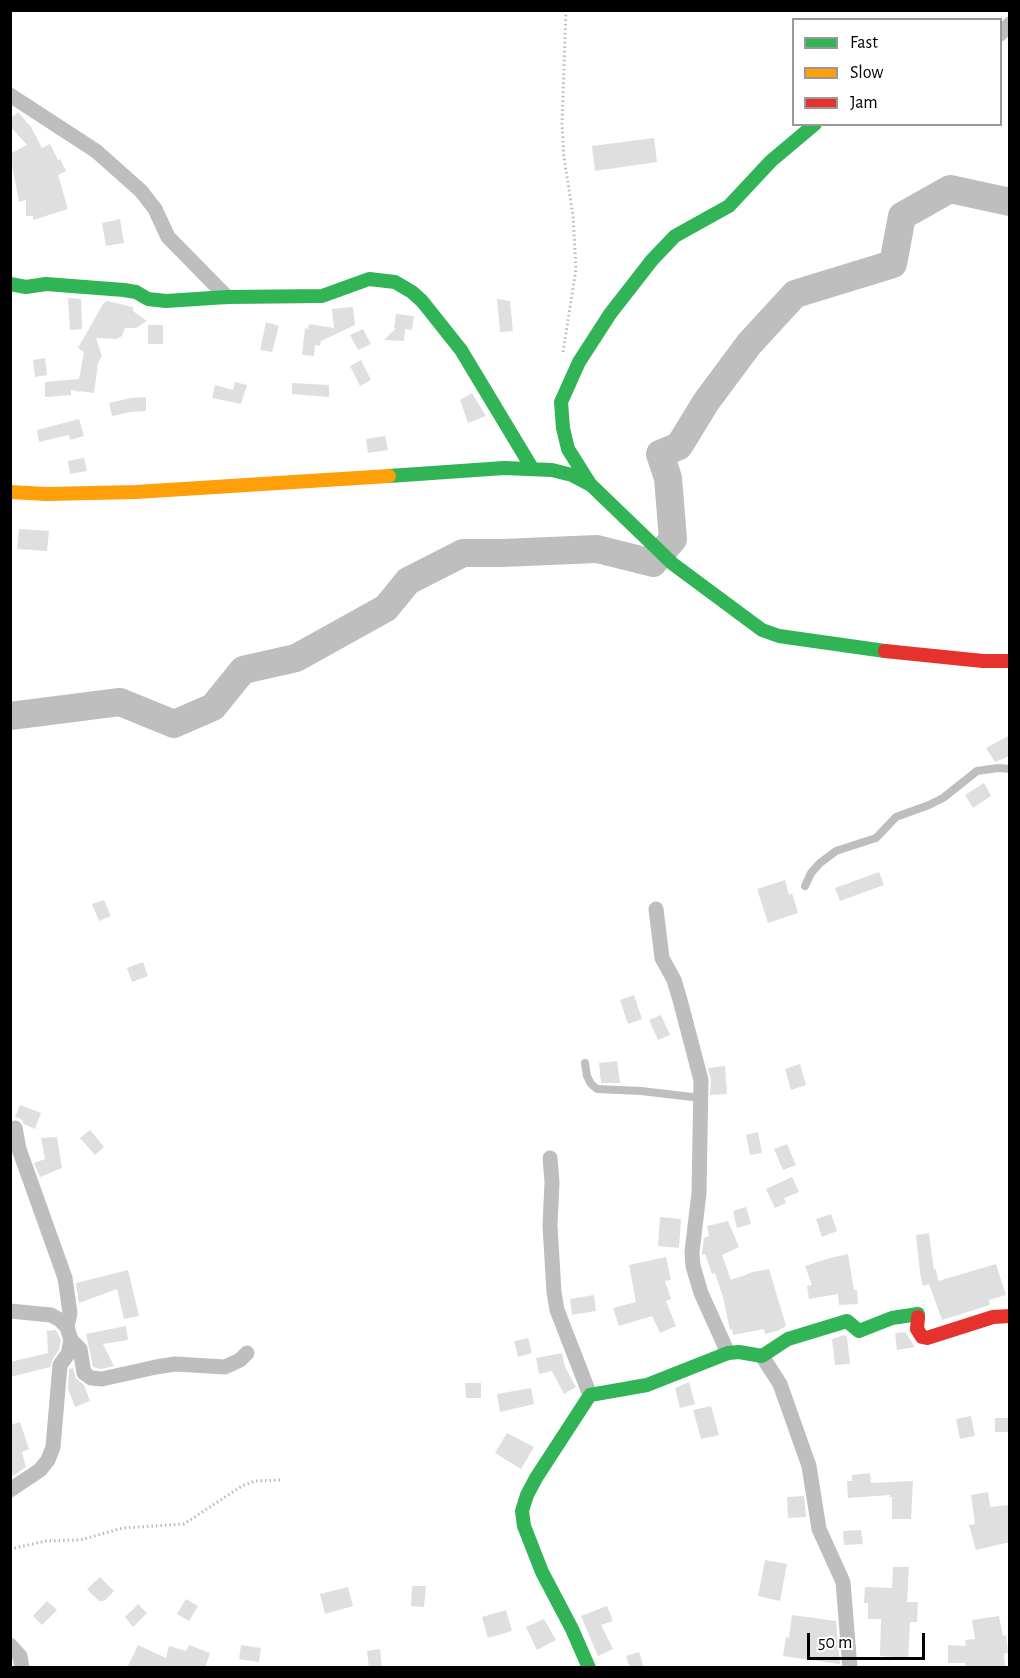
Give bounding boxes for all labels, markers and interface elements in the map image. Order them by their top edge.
legend [792,18,1002,126]
text: Fast [850,34,878,52]
text: Slow [850,64,883,82]
text: Jam [850,94,878,112]
scale bar [810,1621,928,1659]
text: 50 m [818,1634,852,1652]

